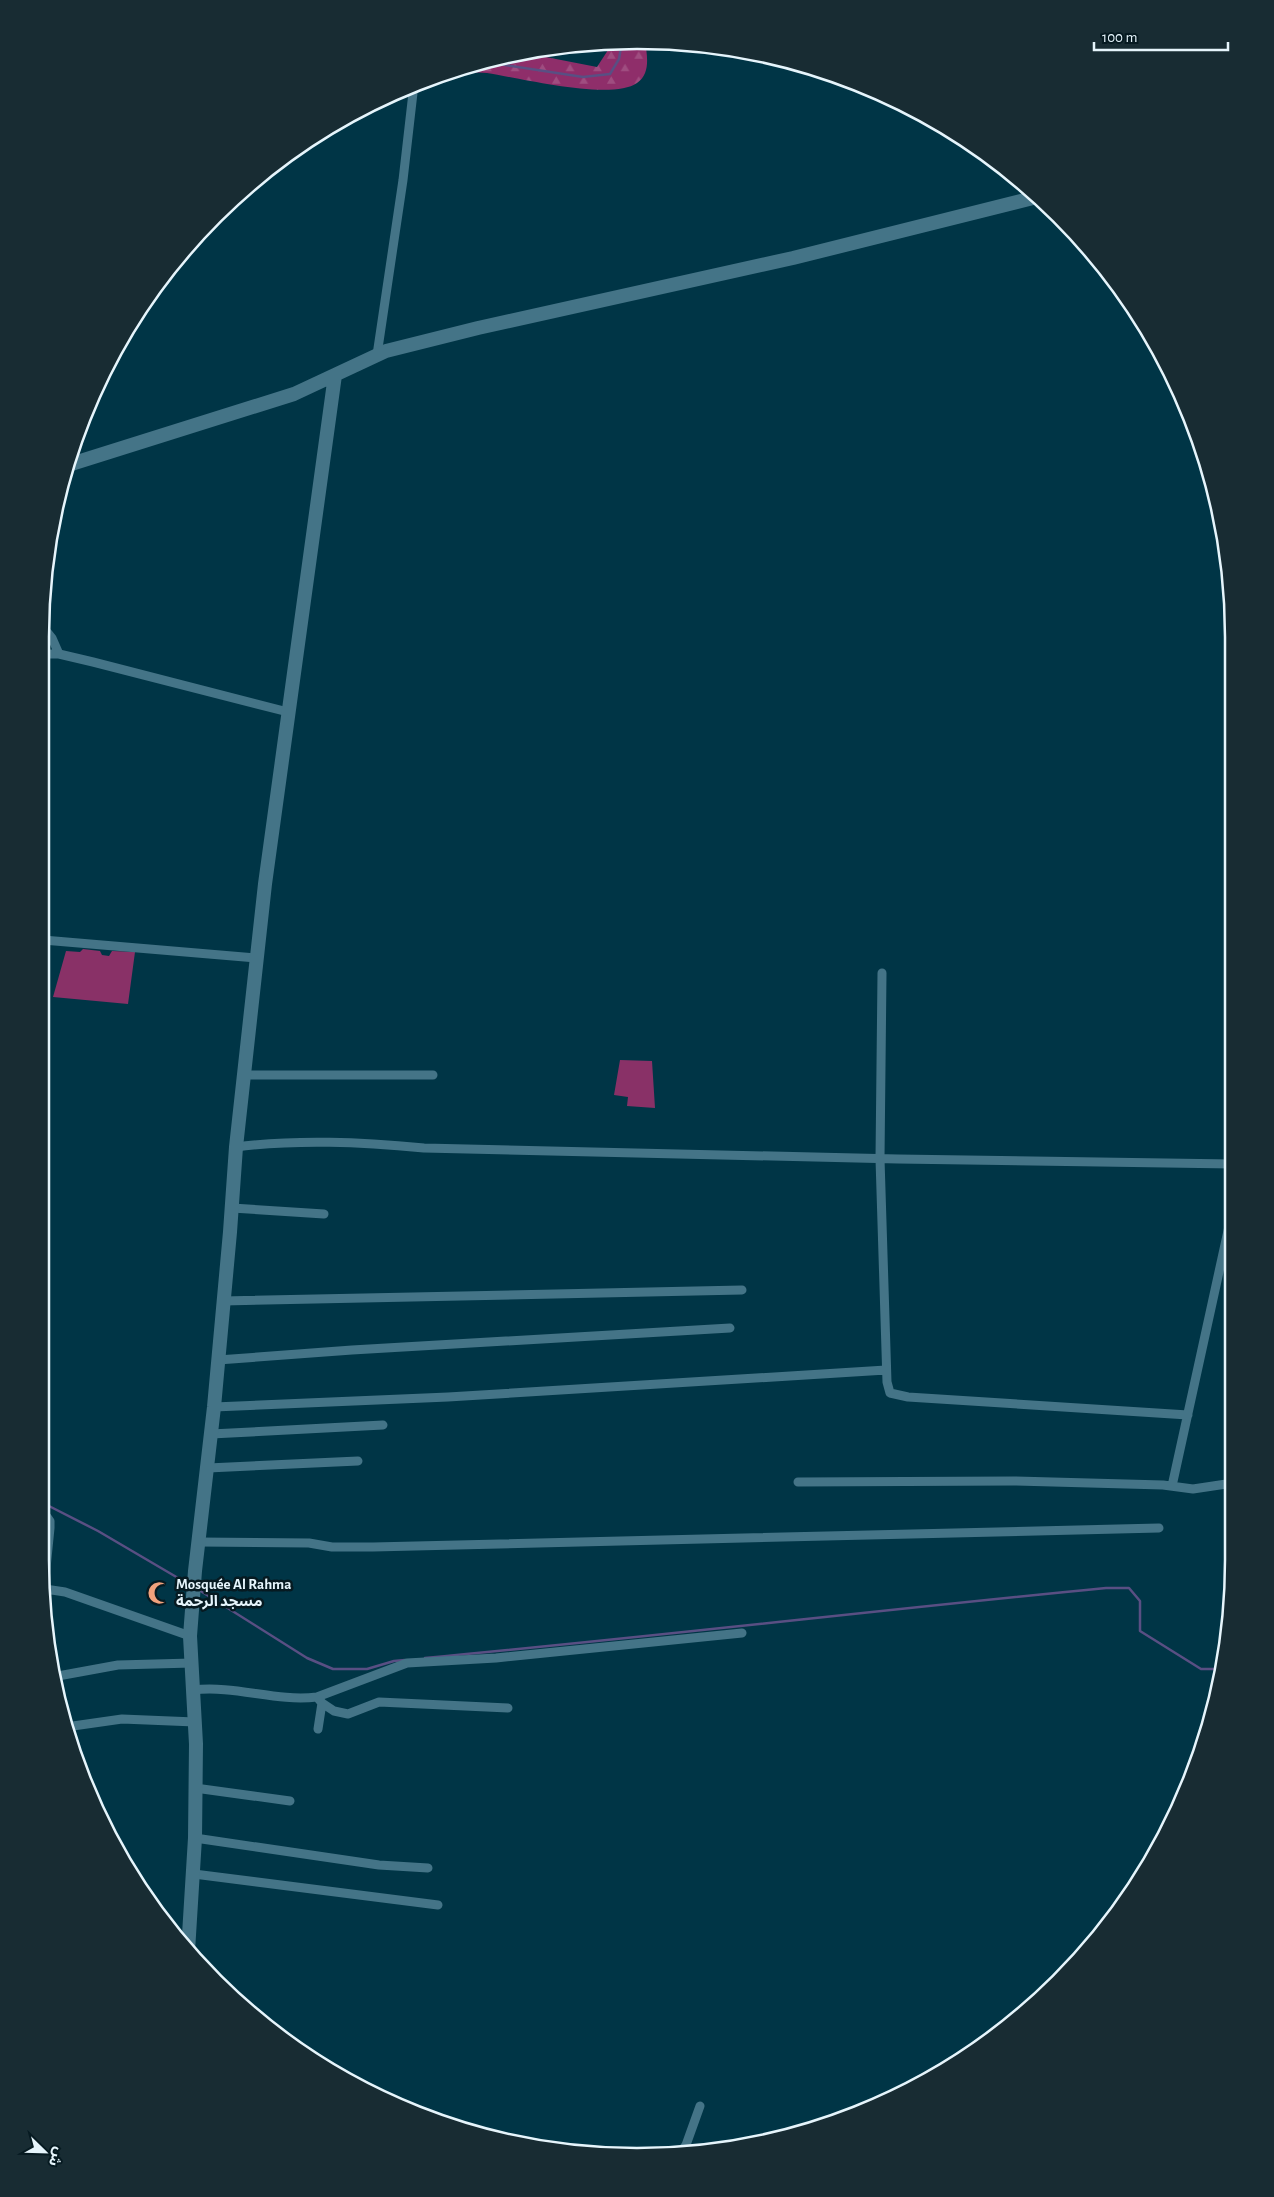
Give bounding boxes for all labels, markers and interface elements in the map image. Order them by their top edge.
scale bar [1094,20,1228,52]
text: 100 m [1102,30,1137,45]
place label: Mosquée Al Rahma مسجد الرحمة [176,1577,291,1610]
mosque icon: Mosquée Al Rahma مسجد الرحمة [146,1580,172,1606]
north arrow [20,2127,70,2177]
text: ش [46,2145,66,2168]

